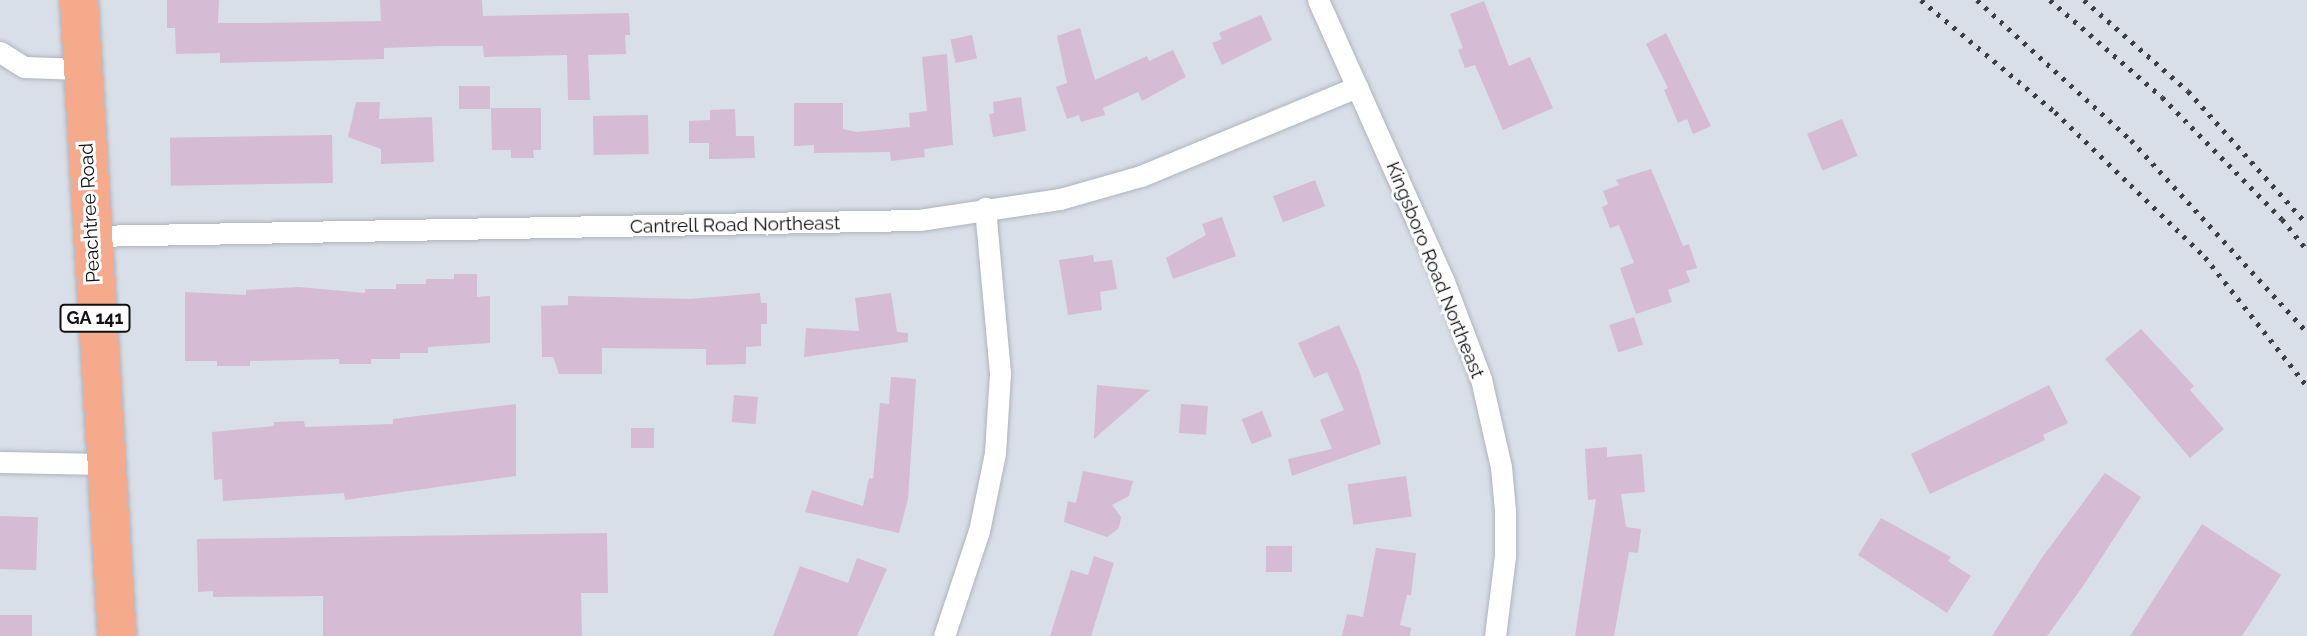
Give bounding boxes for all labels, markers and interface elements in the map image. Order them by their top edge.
street label: Peachtree Road [75,142,105,284]
street label: Kingsboro Road Northeast [1381,159,1489,381]
street label: Cantrell Road Northeast [629,212,841,238]
road number: GA 141 [58,304,132,332]

